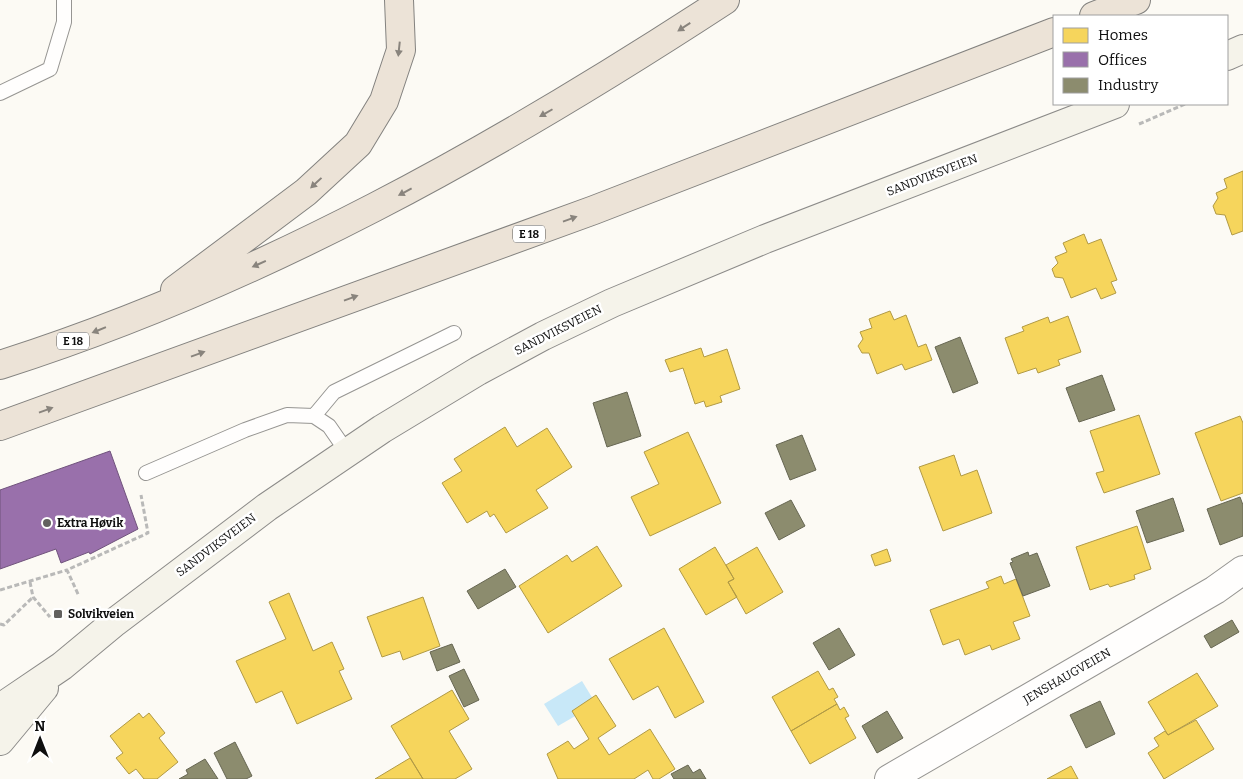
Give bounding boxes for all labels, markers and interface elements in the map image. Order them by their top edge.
legend [1053,15,1228,105]
one-way arrow [677,22,691,31]
text: Homes [1098,26,1148,44]
one-way arrow [395,41,403,57]
text: Offices [1098,51,1147,69]
text: Industry [1098,76,1158,94]
one-way arrow [540,108,553,117]
street label: SANDVIKSVEIEN [885,151,980,199]
one-way arrow [310,177,322,189]
one-way arrow [397,188,412,196]
one-way arrow [562,215,577,222]
road number: E 18 [513,225,545,242]
one-way arrow [252,261,266,269]
one-way arrow [344,294,359,302]
street label: SANDVIKSVEIEN [512,302,604,358]
one-way arrow [92,327,106,335]
road number: E 18 [57,332,89,350]
one-way arrow [191,350,206,357]
one-way arrow [39,406,54,414]
street label: SANDVIKSVEIEN [173,510,259,579]
place label: Extra Høvik [57,516,124,530]
marker: Extra Høvik [41,517,53,529]
place label: Solvikveien [68,607,134,621]
marker: Solvikveien [52,608,64,620]
street label: JENSHAUGVEIEN [1020,645,1114,707]
north arrow [15,714,65,764]
text: N [35,718,46,735]

